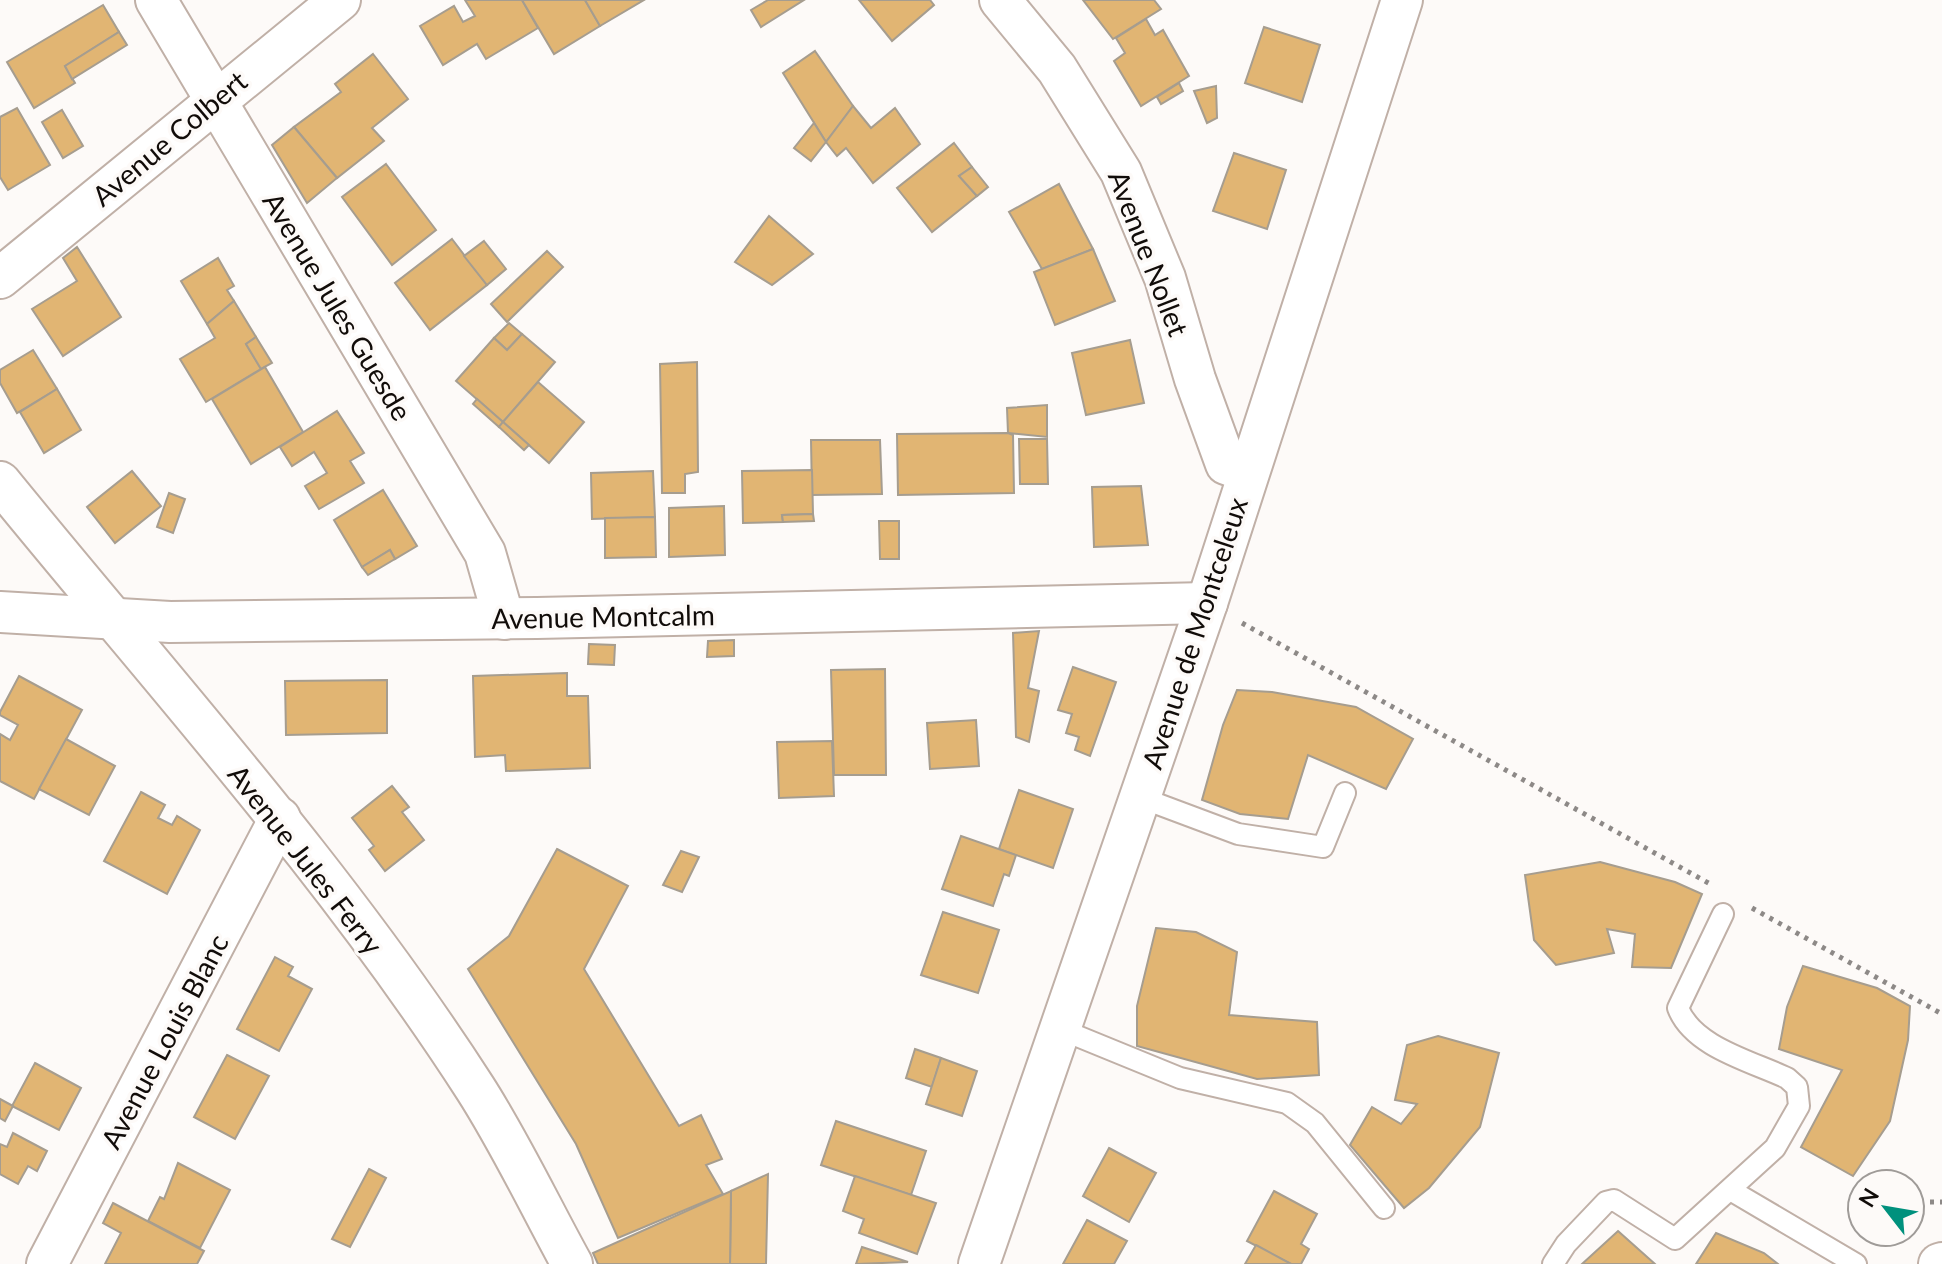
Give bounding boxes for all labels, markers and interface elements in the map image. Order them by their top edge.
street label: Avenue Colbert [85,63,253,213]
street label: Avenue Nollet [1102,165,1196,341]
street label: Avenue Jules Guesde [256,186,420,426]
street label: Avenue de Montceleux [1134,493,1254,773]
street label: Avenue Montcalm [491,597,715,635]
street label: Avenue Jules Ferry [221,758,391,961]
street label: Avenue Louis Blanc [93,928,235,1154]
north arrow [1846,1168,1926,1248]
text: N [1852,1183,1884,1212]

